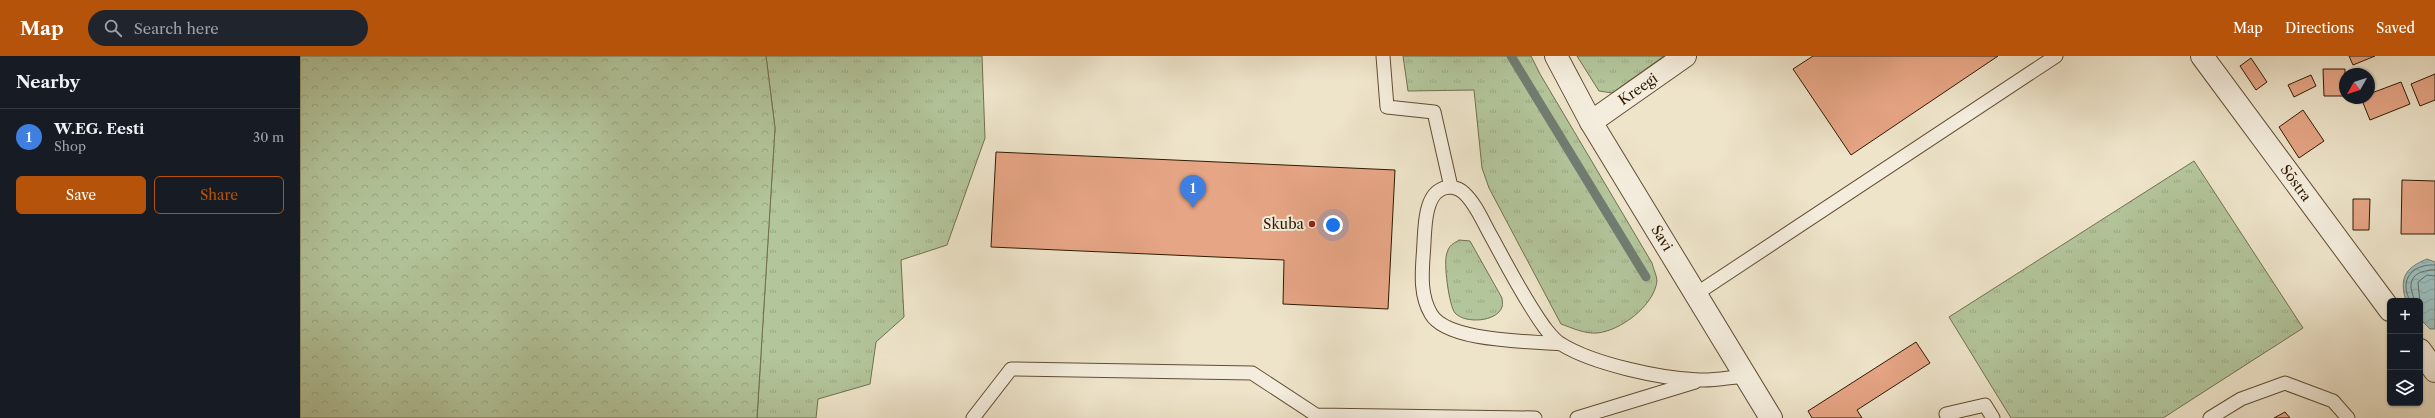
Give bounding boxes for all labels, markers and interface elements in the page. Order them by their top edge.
search box [88,10,368,46]
text: Map [20,17,64,40]
icon: search [102,17,124,39]
text: Search here [134,19,219,38]
text: Map [2233,19,2263,37]
text: Directions [2285,19,2354,37]
text: Saved [2376,19,2415,37]
north arrow [2339,68,2375,104]
street label: Kreegi [1615,69,1661,109]
text: Nearby [16,72,80,92]
text: W.EG. Eesti [54,119,144,138]
text: 1 [26,129,32,145]
text: 30 m [253,129,284,145]
text: Shop [54,138,86,154]
street label: Sõstra [2277,161,2316,205]
pin: 1 [1180,175,1206,208]
button: Save [16,176,146,214]
button: Share [154,176,284,214]
place label: Skuba [1263,215,1305,233]
your location [1323,215,1343,235]
marker: Skuba [1307,219,1317,229]
street label: Savi [1647,222,1677,254]
map controls [2387,298,2423,406]
button: + [2387,298,2423,334]
button: − [2387,334,2423,370]
button: layers [2387,370,2423,406]

